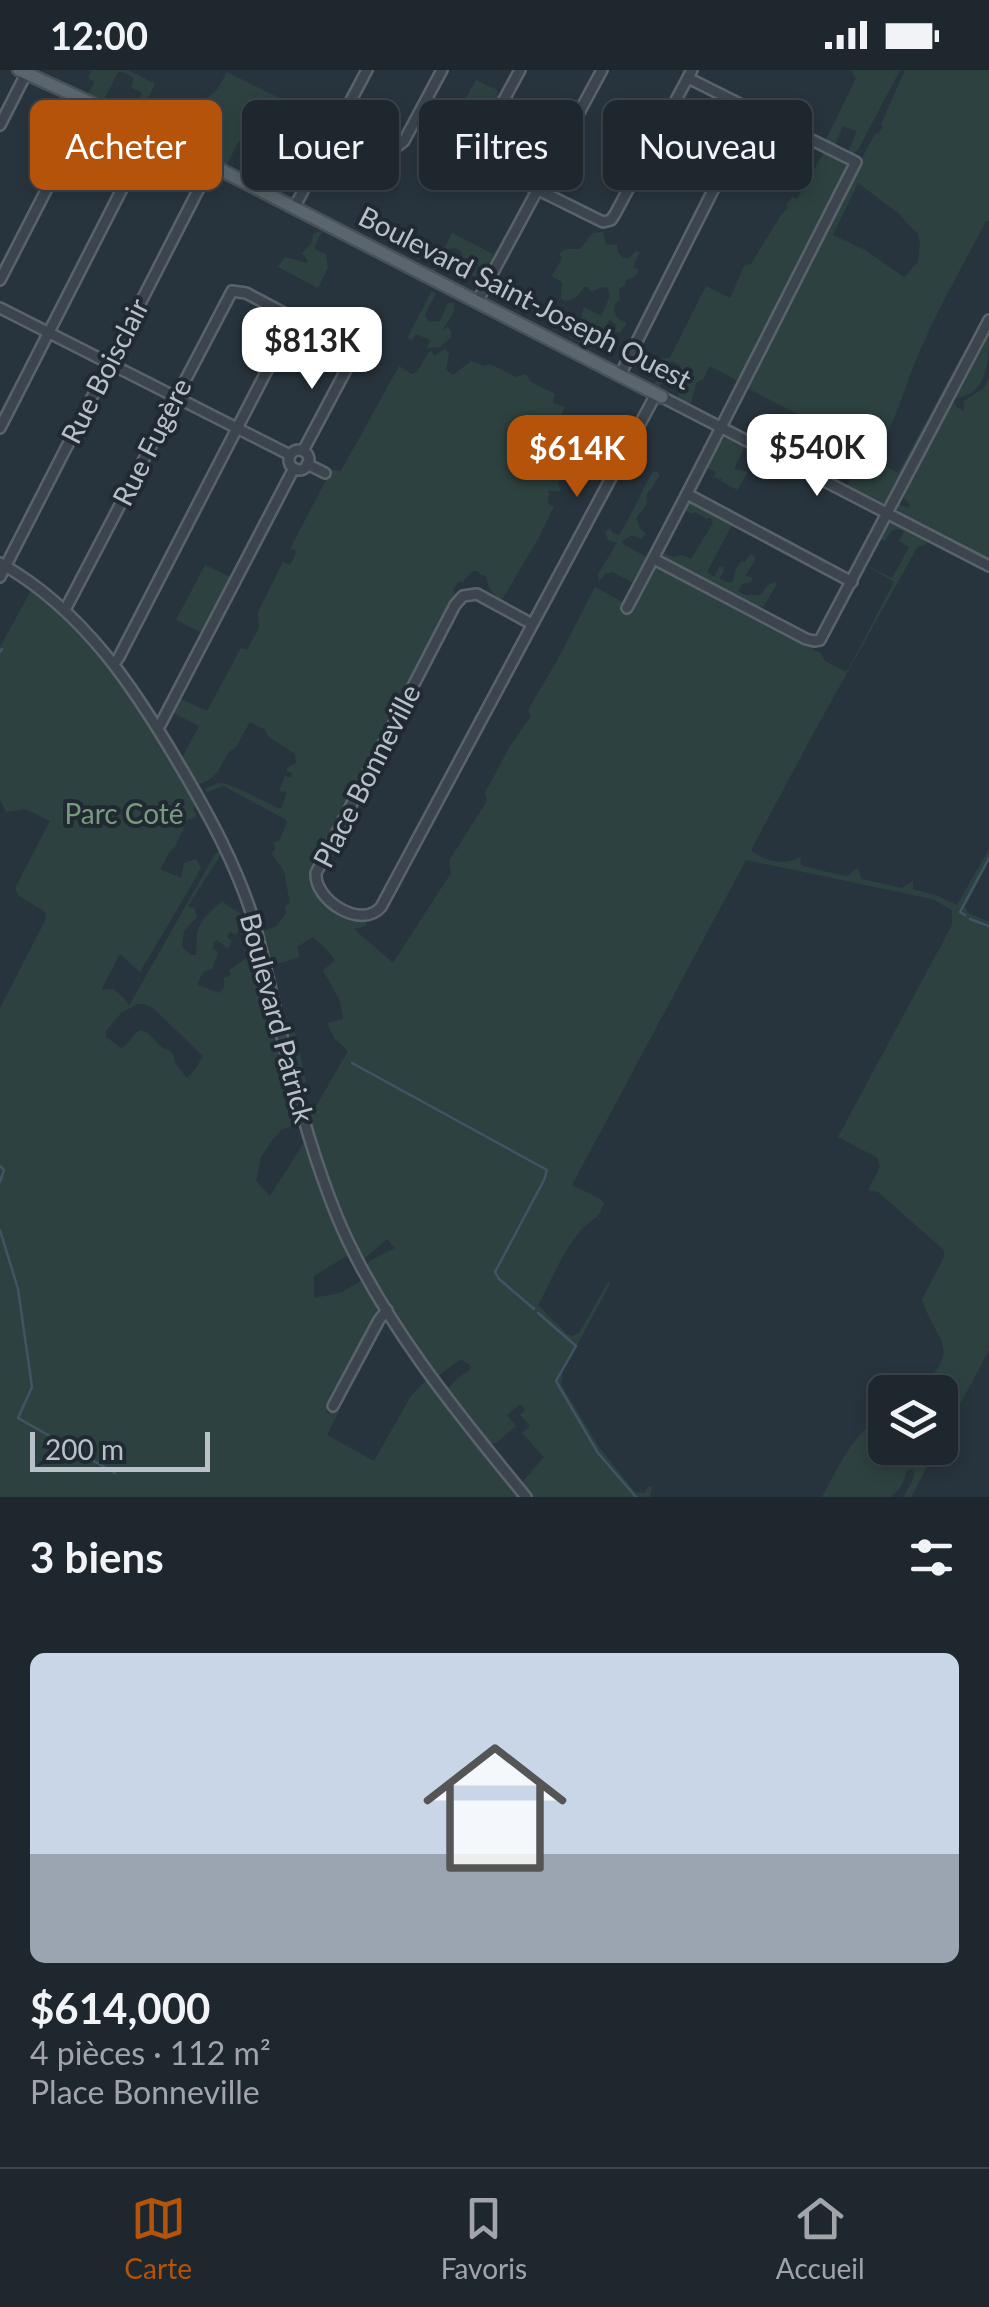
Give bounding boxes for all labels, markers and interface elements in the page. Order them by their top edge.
text: 12:00 [50,12,148,58]
chip: Acheter [30,100,222,190]
chip: Louer [242,100,399,190]
chip: Filtres [419,100,583,190]
chip: Nouveau [603,100,812,190]
street label: Boulevard Saint-Joseph Ouest [354,198,697,396]
street label: Rue Boisclair [53,292,155,449]
pin: $813K [242,307,382,392]
text: $813K [264,320,360,359]
street label: Rue Fugère [105,372,198,511]
pin: $540K [747,414,887,499]
pin: $614K [507,415,647,500]
text: $540K [769,427,865,466]
text: $614K [529,428,625,467]
street label: Place Bonneville [305,678,427,873]
park label: Parc Coté [64,796,184,830]
street label: Boulevard Patrick [234,909,322,1127]
map controls [868,1375,958,1465]
button: layers [868,1375,958,1465]
scale bar [30,1427,210,1472]
text: 200 m [45,1432,124,1466]
icon: filters [904,1530,959,1585]
text: 3 biens [30,1532,164,1582]
icon: home [405,1718,585,1898]
text: $614,000 [30,1983,210,2033]
text: 4 pièces · 112 m² [30,2033,271,2072]
text: Place Bonneville [30,2072,260,2111]
tab: Carte [124,2191,192,2285]
tab: Favoris [441,2191,527,2285]
tab: Accueil [776,2191,865,2285]

